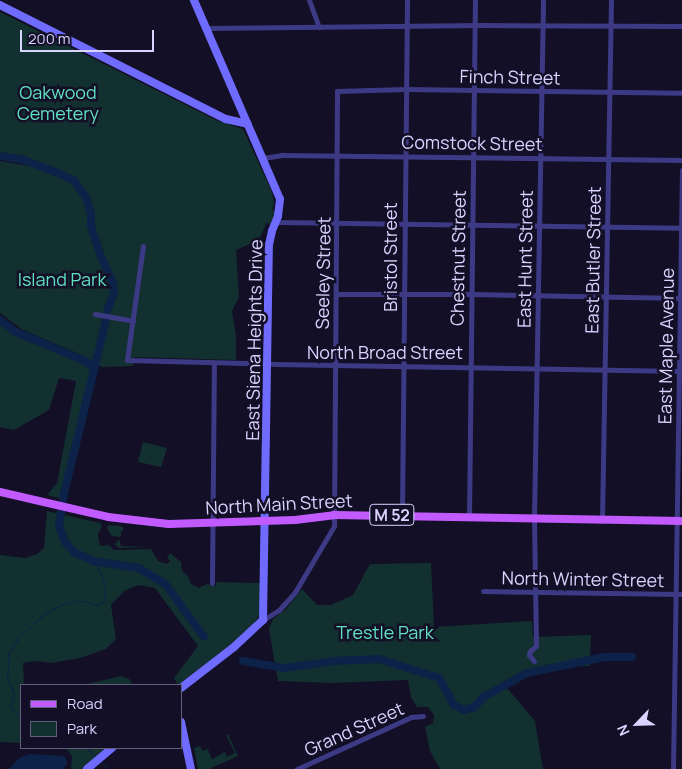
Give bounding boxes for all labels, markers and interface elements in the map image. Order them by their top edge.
scale bar [22,20,156,52]
text: 200 m [28,28,71,49]
street label: Finch Street [459,65,561,89]
park label: Oakwood Cemetery [17,82,99,125]
street label: Comstock Street [401,131,543,155]
street label: East Butler Street [581,186,605,334]
street label: Chestnut Street [446,190,470,326]
street label: East Hunt Street [513,190,537,328]
street label: Bristol Street [379,202,401,312]
street label: Seeley Street [311,216,335,330]
street label: East Siena Heights Drive [241,239,267,441]
park label: Island Park [18,268,106,290]
street label: East Maple Avenue [654,268,678,424]
street label: North Broad Street [307,341,463,363]
street label: North Main Street [205,489,353,519]
road number: M 52 [368,502,416,528]
street label: North Winter Street [501,567,665,591]
park label: Trestle Park [336,621,434,643]
legend [20,684,182,749]
text: Road [67,693,103,714]
street label: Grand Street [301,697,407,761]
north arrow [612,699,662,749]
text: Park [67,718,97,739]
text: N [612,722,634,739]

